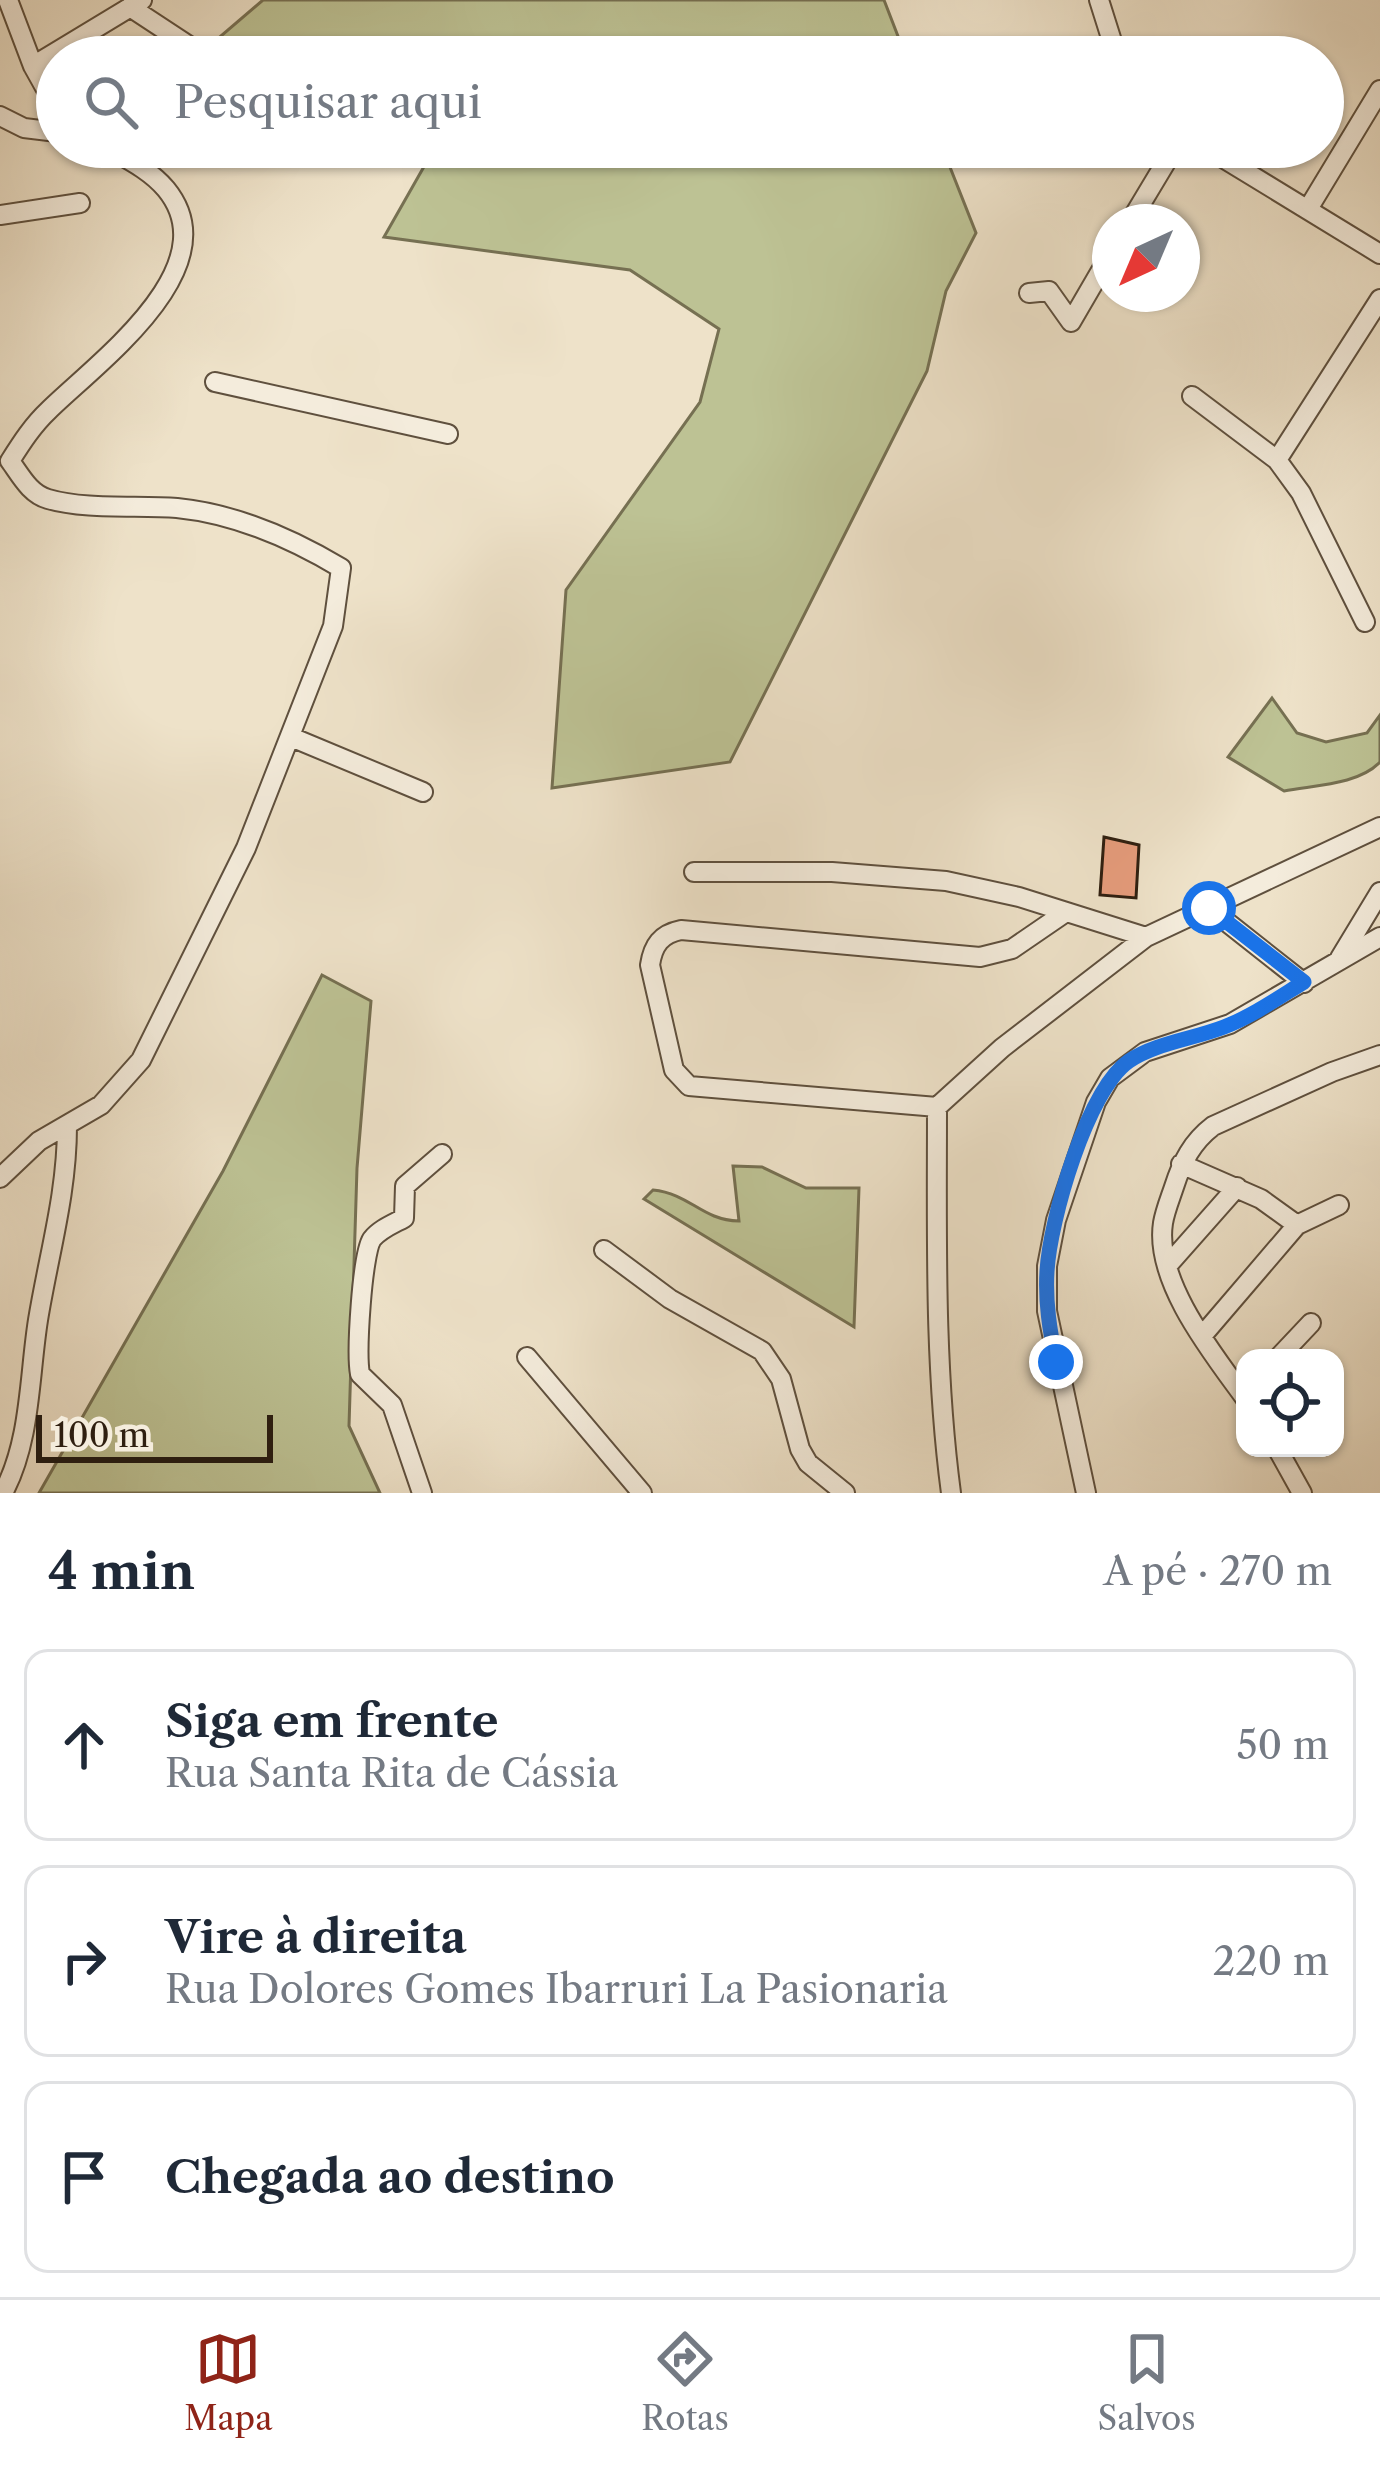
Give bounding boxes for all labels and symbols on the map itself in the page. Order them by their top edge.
north arrow [1092,204,1200,312]
route start [1182,881,1236,935]
route end [1029,1335,1083,1389]
scale bar [36,1409,273,1462]

